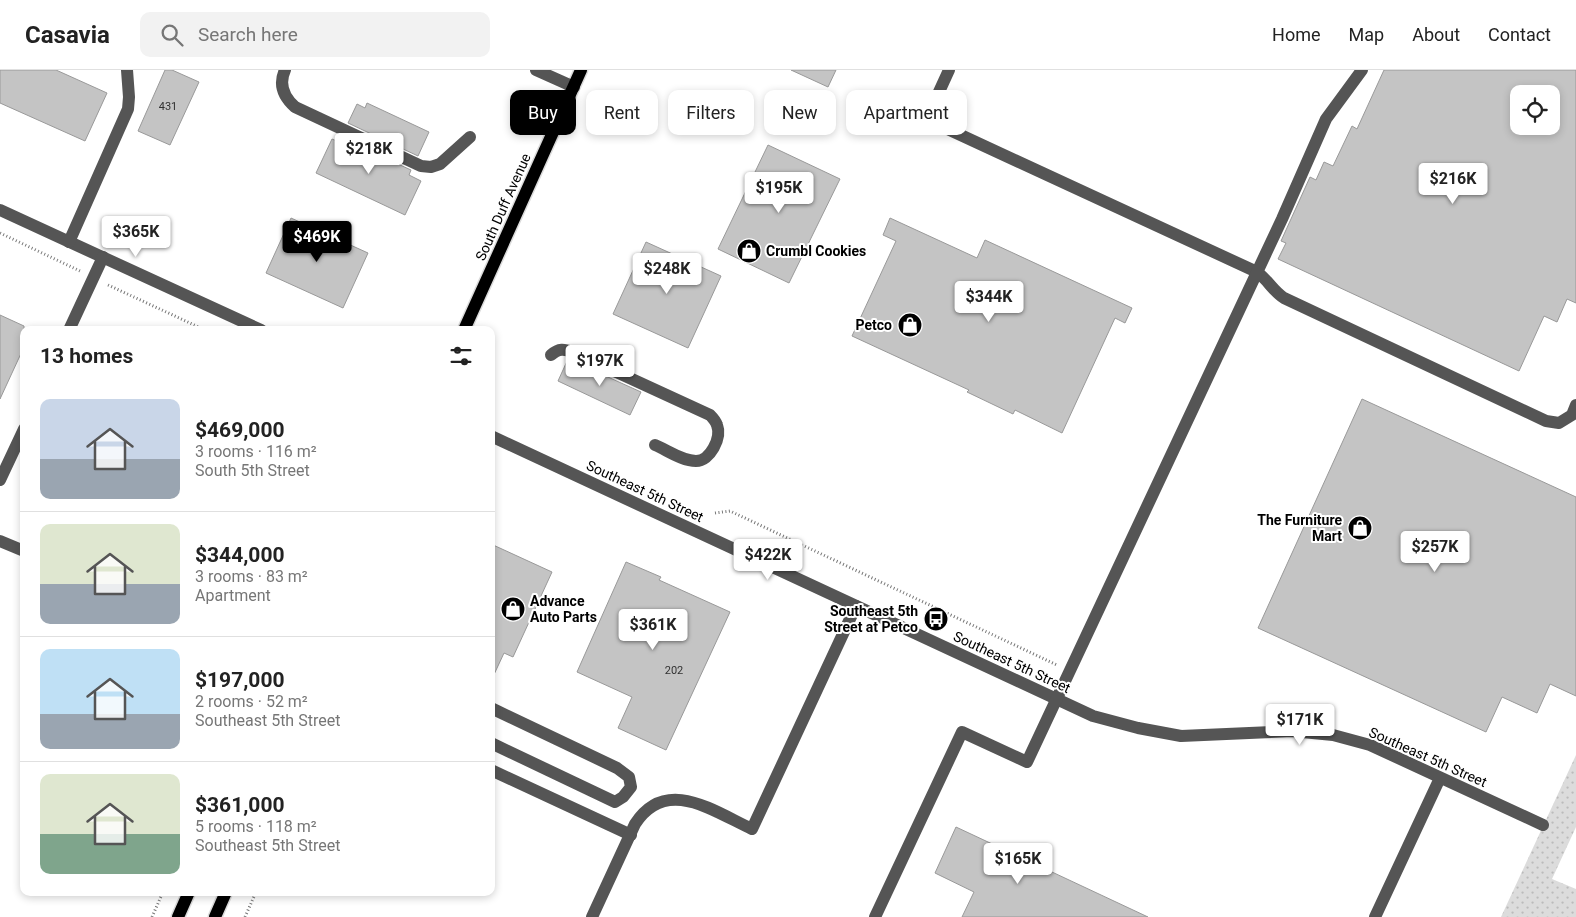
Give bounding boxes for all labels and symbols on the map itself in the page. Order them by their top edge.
house number: 431 [159,100,177,113]
pin: $218K [334,132,404,175]
street label: South Duff Avenue [472,151,534,263]
pin: $216K [1418,162,1488,205]
pin: $195K [744,172,814,214]
pin: $365K [101,216,171,258]
pin: $469K [282,220,352,263]
shop icon: Crumbl Cookies [736,238,762,264]
place label: Crumbl Cookies [766,243,866,259]
pin: $248K [632,252,702,295]
pin: $344K [954,280,1024,323]
shop icon: Petco [897,312,923,338]
place label: Petco [856,317,892,333]
pin: $197K [565,344,635,387]
street label: Southeast 5th Street [584,457,706,525]
place label: The Furniture Mart [1257,512,1342,544]
shop icon: The Furniture Mart [1347,515,1373,541]
pin: $257K [1400,530,1470,573]
pin: $422K [733,538,803,581]
place label: Advance Auto Parts [530,593,597,625]
shop icon: Advance Auto Parts [500,596,526,622]
place label: Southeast 5th Street at Petco [824,603,918,635]
bus stop icon: Southeast 5th Street at Petco [923,606,949,632]
pin: $361K [618,608,688,651]
street label: Southeast 5th Street [951,628,1073,696]
house number: 202 [665,664,683,677]
pin: $171K [1265,704,1335,746]
street label: Southeast 5th Street [1367,724,1490,790]
pin: $165K [983,842,1053,885]

